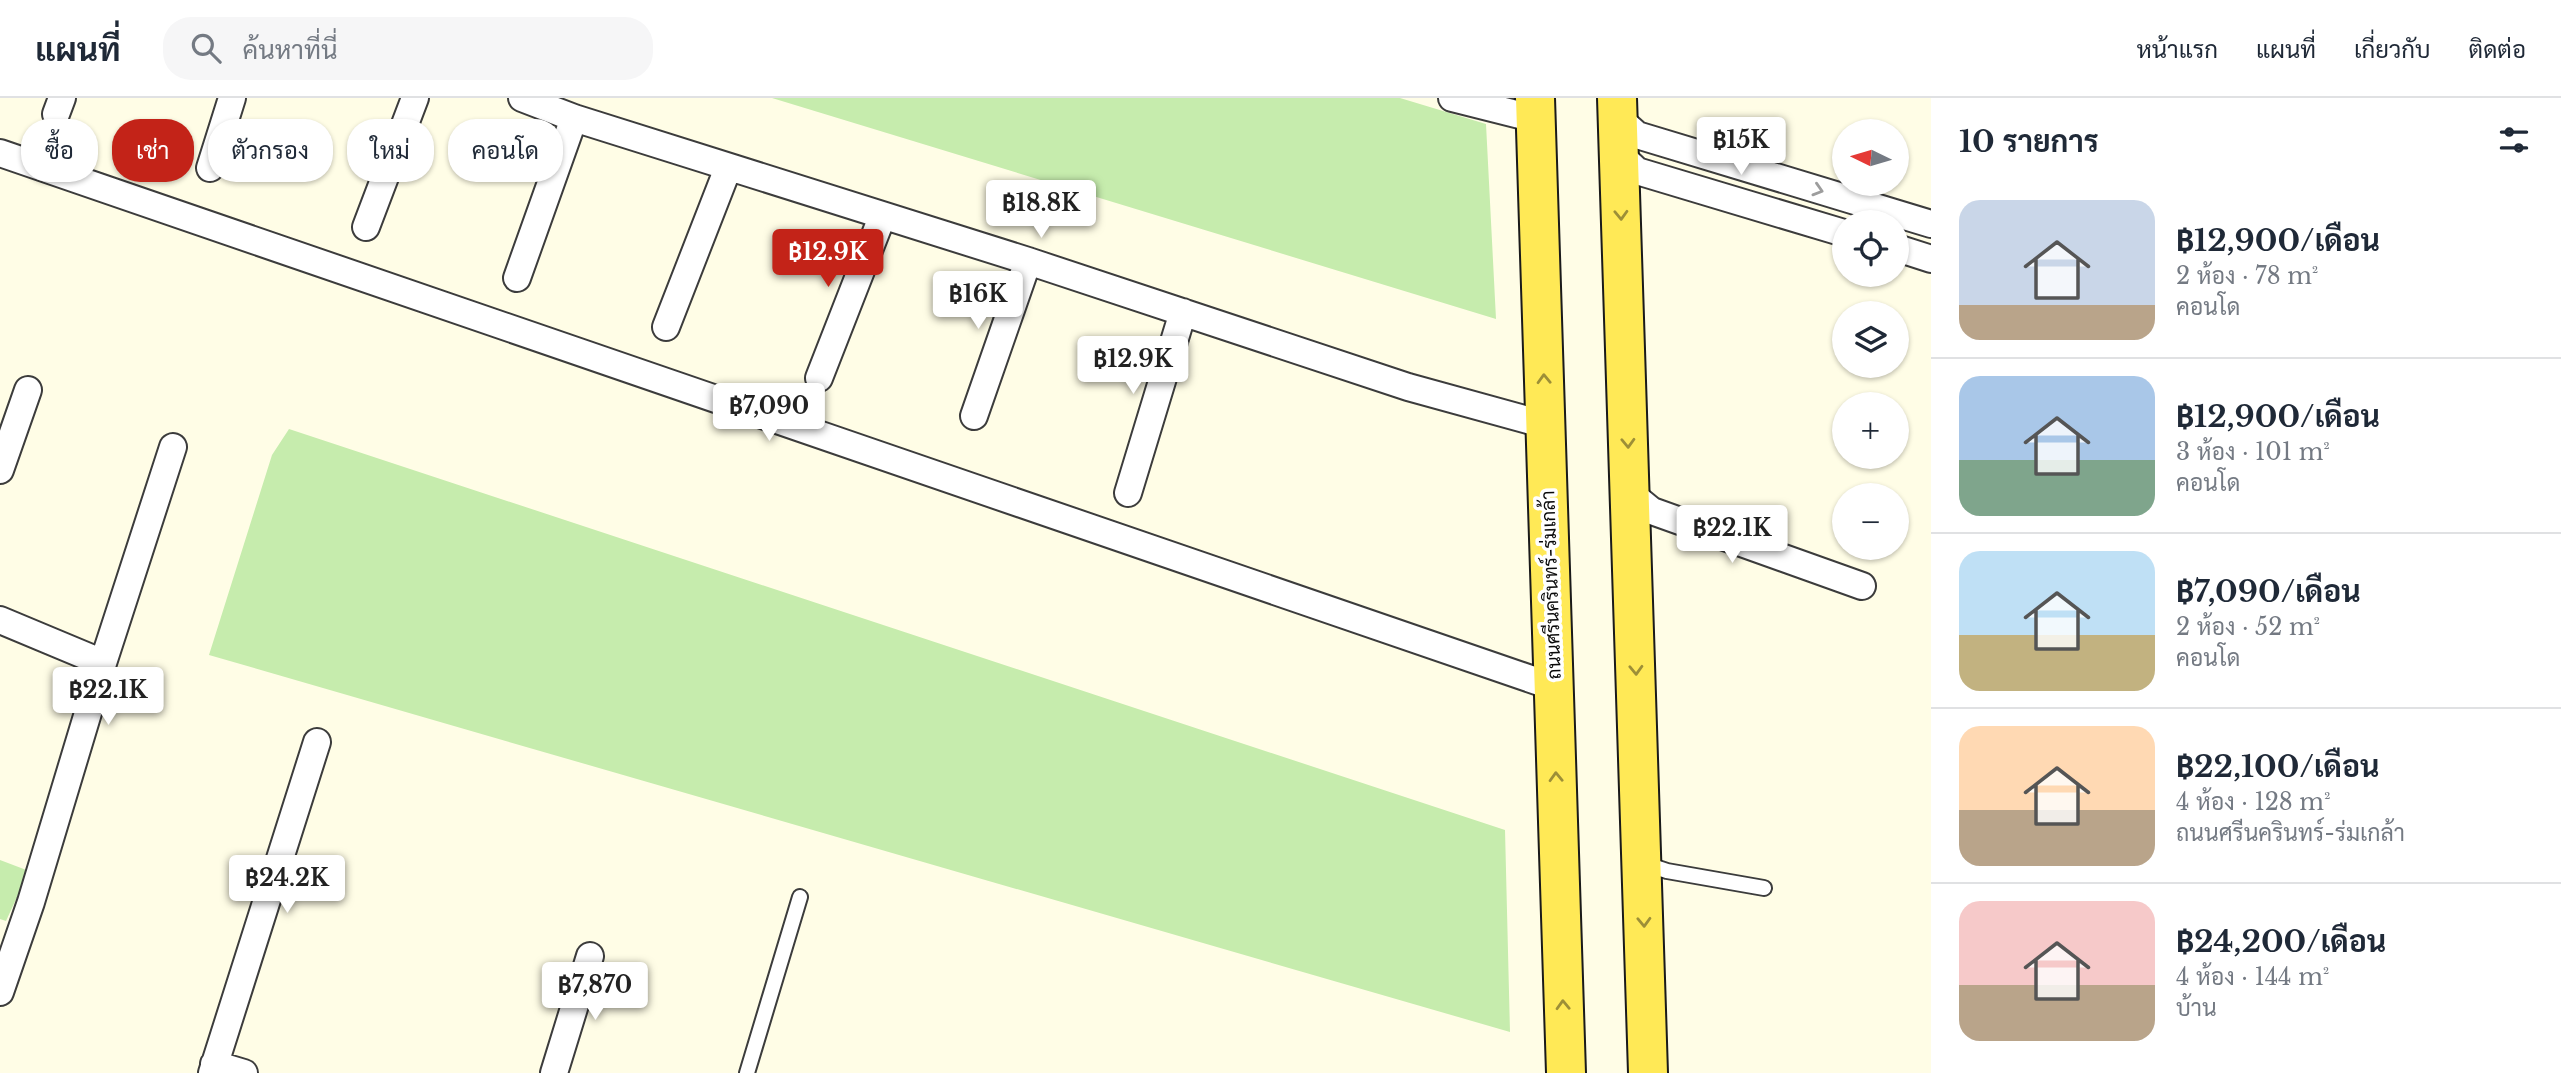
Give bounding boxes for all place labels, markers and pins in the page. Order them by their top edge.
pin: ฿15K [1700,118,1782,177]
pin: ฿18.8K [984,180,1098,240]
pin: ฿12.9K [771,230,885,289]
pin: ฿16K [937,272,1019,331]
pin: ฿12.9K [1076,336,1190,396]
pin: ฿7,090 [712,384,826,443]
pin: ฿22.1K [1675,505,1789,565]
pin: ฿22.1K [51,668,165,727]
pin: ฿24.2K [230,856,344,915]
pin: ฿7,870 [538,962,652,1022]

